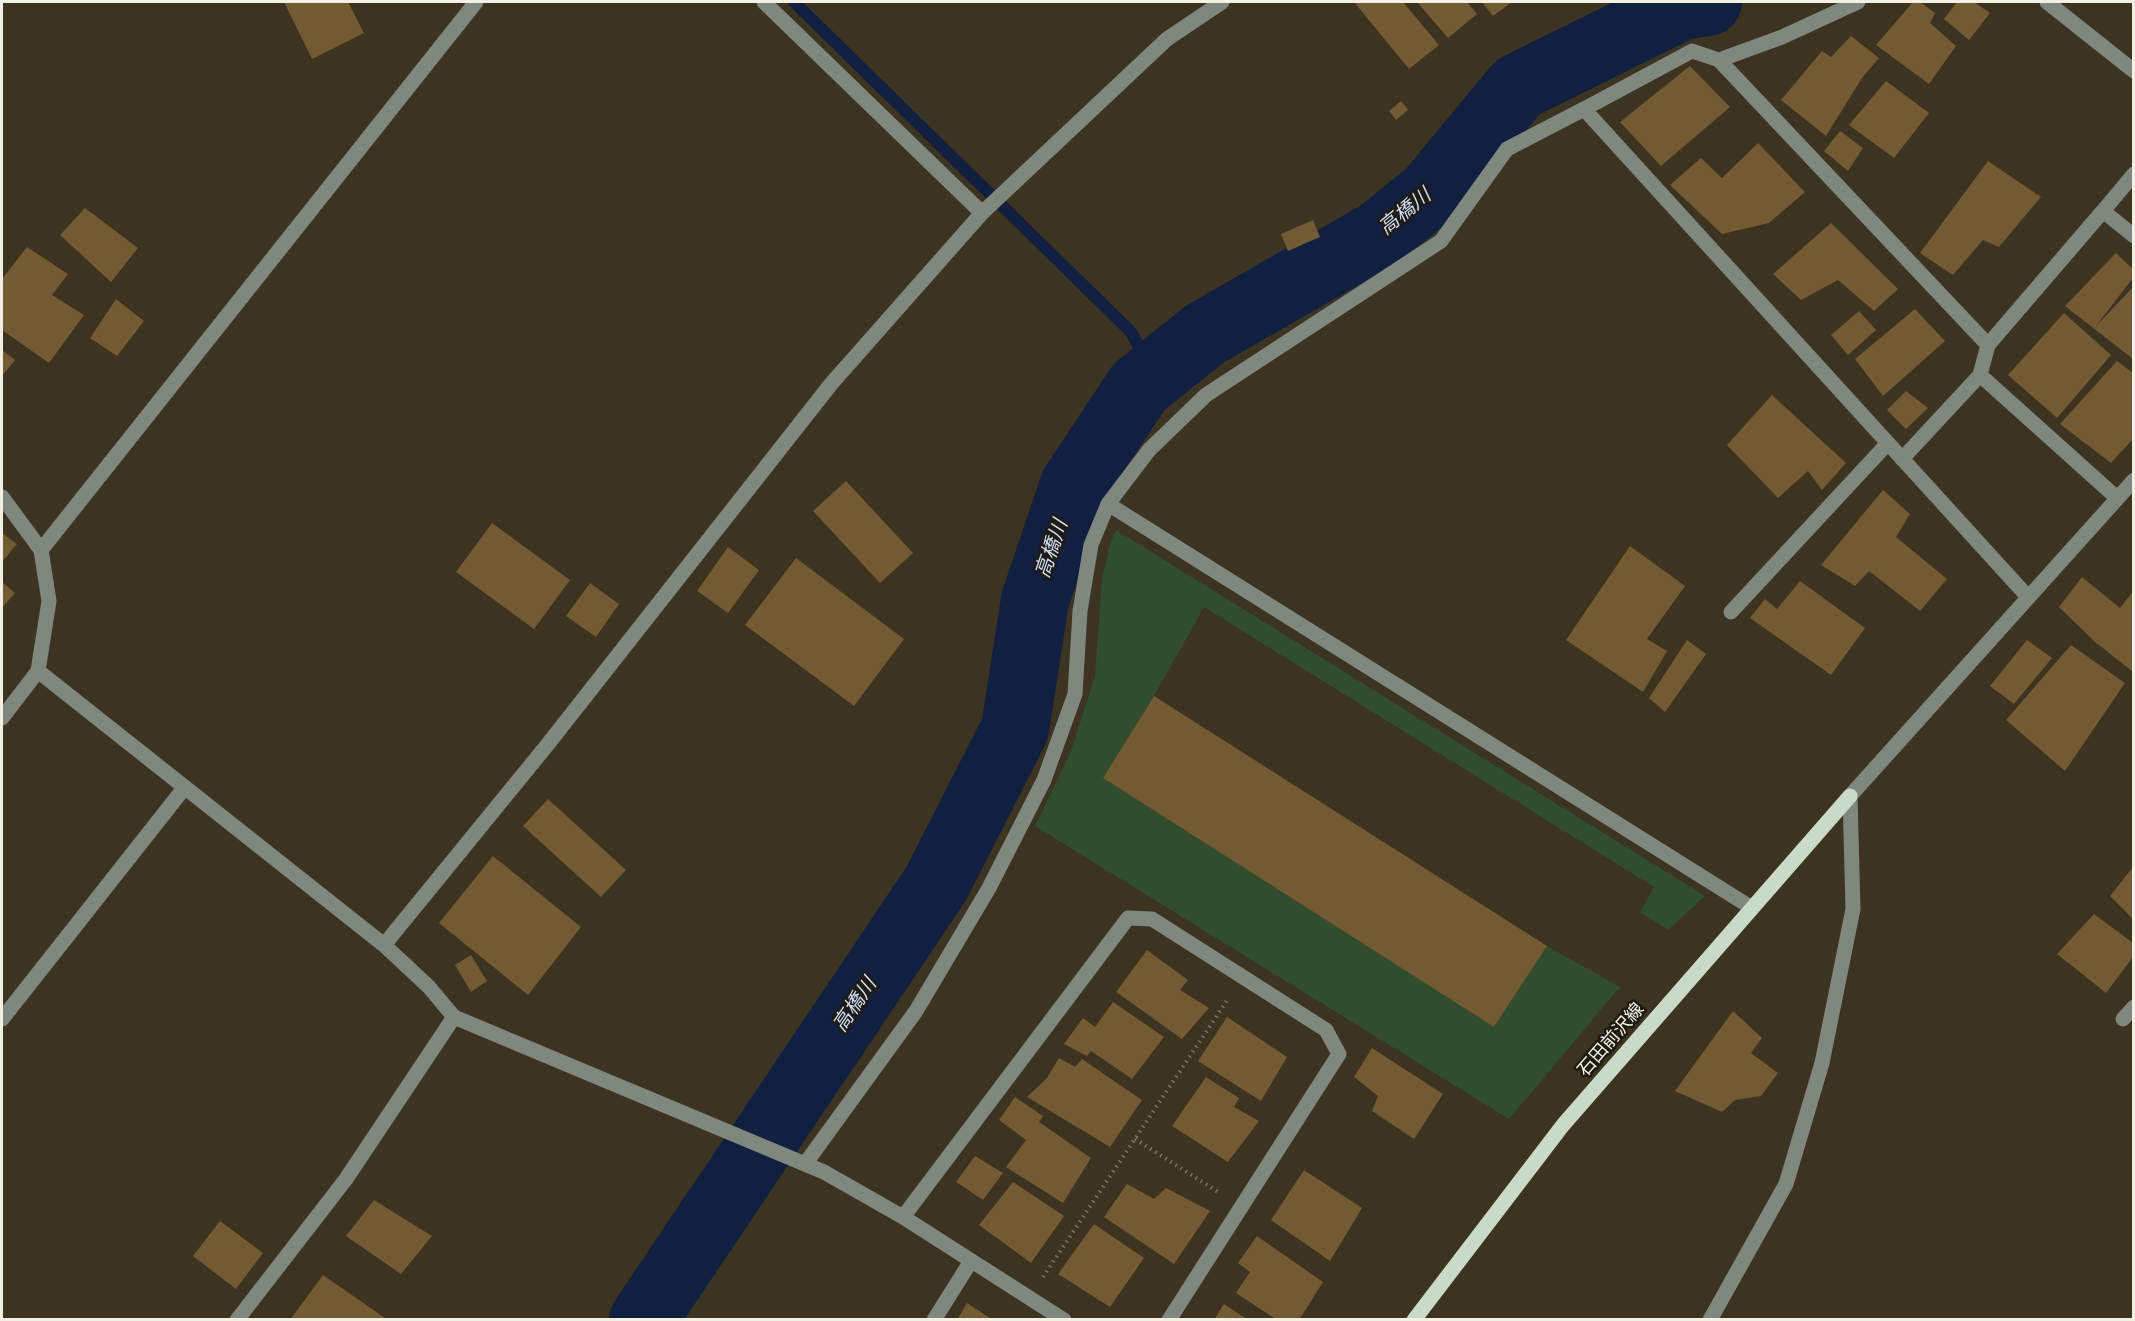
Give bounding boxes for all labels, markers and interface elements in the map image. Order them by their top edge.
water label: 高橋川 [1374,184,1436,240]
water label: 高橋川 [1031,517,1073,581]
water label: 高橋川 [828,973,882,1037]
street label: 石田前沢線 [1573,999,1649,1081]

